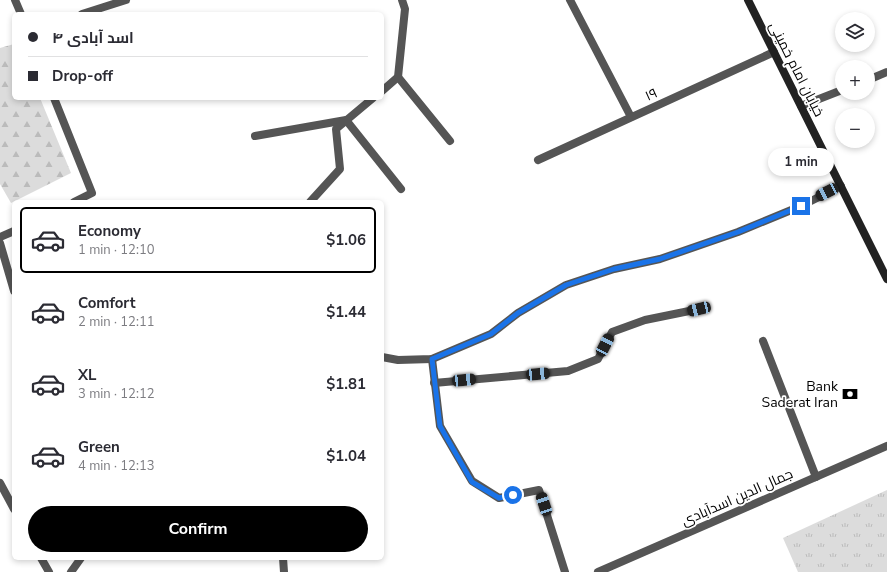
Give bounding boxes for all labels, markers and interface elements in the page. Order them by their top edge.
map controls [835,12,875,148]
button: layers [835,12,875,52]
street label: خیابان امام خمینی [765,19,829,120]
text: اسد آبادی ۴ [52,28,134,48]
button: + [835,60,875,100]
text: Drop-off [52,66,113,86]
street label: ۱۹ [642,83,660,105]
button: − [835,108,875,148]
callout: 1 min [768,148,834,176]
text: 1 min [784,153,818,171]
car [814,181,840,203]
route end [792,197,810,215]
text: Economy [78,221,141,241]
icon: car [30,222,66,258]
text: $1.06 [326,230,366,250]
text: 1 min · 12:10 [78,241,154,259]
text: Comfort [78,293,135,313]
icon: car [30,294,66,330]
car [686,300,712,318]
text: $1.44 [326,302,366,322]
text: 2 min · 12:11 [78,313,154,331]
car [594,332,616,358]
text: XL [78,365,97,385]
icon: car [30,366,66,402]
car [526,367,550,381]
car [452,373,476,387]
text: $1.81 [326,374,366,394]
place label: Bank Saderat Iran [762,377,839,412]
text: 3 min · 12:12 [78,385,154,403]
bank icon: Bank Saderat Iran [841,385,859,403]
text: Green [78,437,120,457]
icon: car [30,438,66,474]
text: $1.04 [326,446,366,466]
text: 4 min · 12:13 [78,457,154,475]
street label: جمال الدین اسدآبادی [678,464,796,531]
route start [504,486,522,504]
car [535,491,553,517]
button: Confirm [28,506,368,552]

